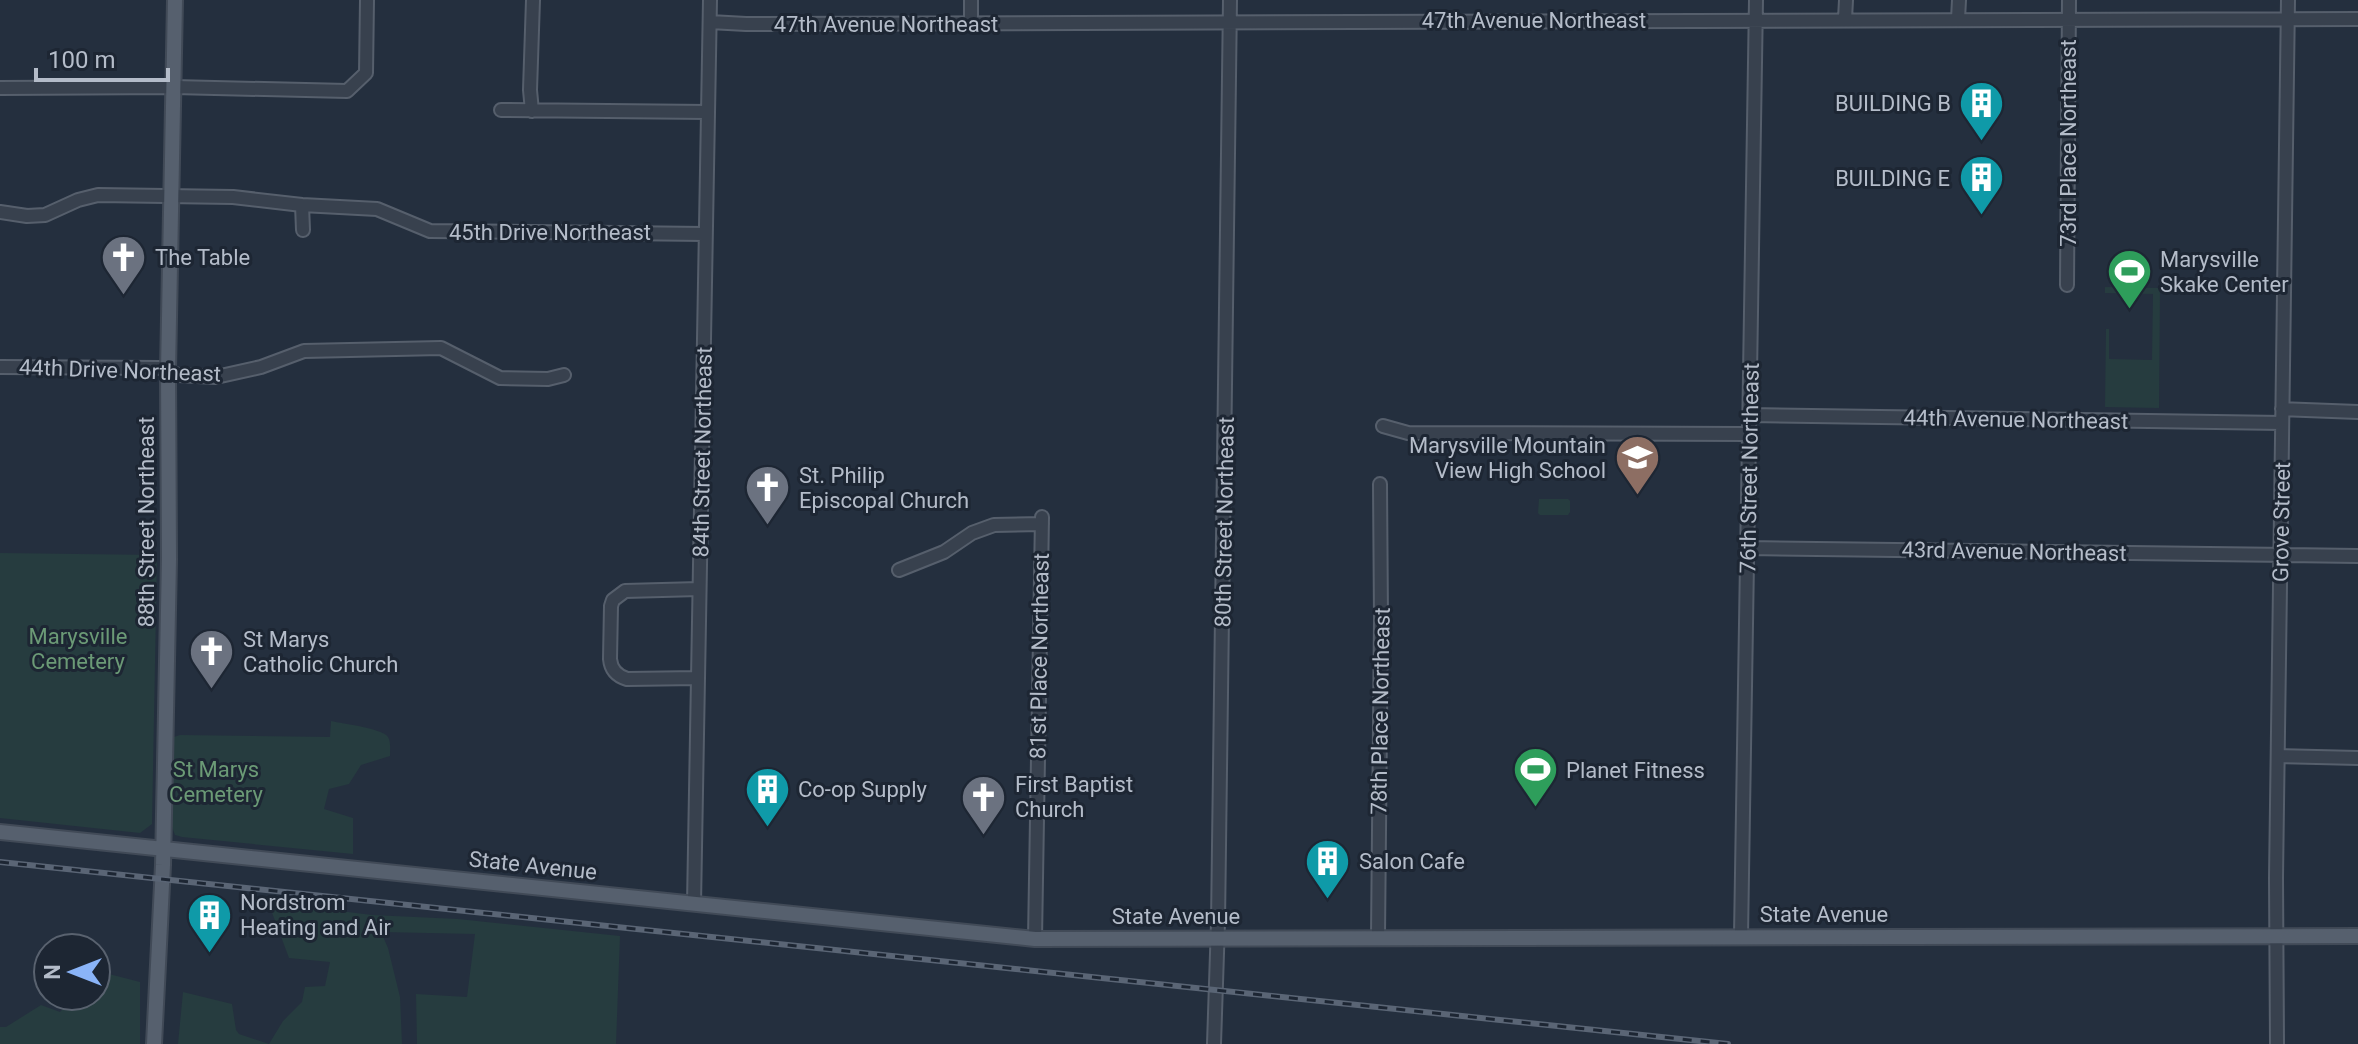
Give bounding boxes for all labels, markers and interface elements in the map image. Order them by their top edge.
street label: 47th Avenue Northeast [1422,8,1646,33]
street label: 47th Avenue Northeast [774,12,998,37]
scale bar [36,32,168,82]
street label: 73rd Place Northeast [2056,39,2081,247]
text: 100 m [48,46,115,74]
building icon: BUILDING B [1958,79,2006,142]
place label: BUILDING B [1835,91,1951,116]
building icon: BUILDING E [1957,154,2005,217]
place label: BUILDING E [1835,166,1950,191]
street label: 45th Drive Northeast [449,220,651,245]
church icon: The Table [100,233,148,296]
place label: The Table [155,245,250,270]
place label: Marysville Skake Center [2160,247,2289,297]
sports icon: Marysville Skake Center [2105,248,2153,311]
street label: 84th Street Northeast [688,346,717,558]
street label: 44th Drive Northeast [19,354,221,387]
street label: 76th Street Northeast [1735,362,1764,574]
street label: 44th Avenue Northeast [1903,405,2129,434]
street label: 80th Street Northeast [1210,416,1239,628]
street label: 88th Street Northeast [134,417,159,627]
place label: Marysville Mountain View High School [1409,433,1606,483]
school or university icon: Marysville Mountain View High School [1613,434,1661,497]
street label: Grove Street [2268,462,2295,582]
place label: St. Philip Episcopal Church [799,463,969,513]
church icon: St. Philip Episcopal Church [744,464,792,527]
street label: 43rd Avenue Northeast [1901,537,2127,566]
street label: 81st Place Northeast [1025,553,1054,759]
street label: 78th Place Northeast [1366,607,1395,815]
park label: Marysville Cemetery [29,624,127,674]
place label: St Marys Catholic Church [243,627,398,677]
church icon: St Marys Catholic Church [188,628,236,691]
sports icon: Planet Fitness [1511,746,1559,809]
park label: St Marys Cemetery [169,757,264,807]
place label: Planet Fitness [1566,758,1705,783]
building icon: Co-op Supply [743,765,791,828]
place label: First Baptist Church [1015,772,1133,822]
church icon: First Baptist Church [960,773,1008,836]
place label: Co-op Supply [798,777,928,802]
building icon: Salon Cafe [1304,837,1352,900]
street label: State Avenue [468,846,598,885]
place label: Salon Cafe [1359,849,1465,874]
place label: Nordstrom Heating and Air [240,890,392,940]
building icon: Nordstrom Heating and Air [185,891,233,954]
street label: State Avenue [1760,902,1888,927]
street label: State Avenue [1112,904,1240,929]
north arrow [32,932,112,1012]
text: N [40,964,65,980]

